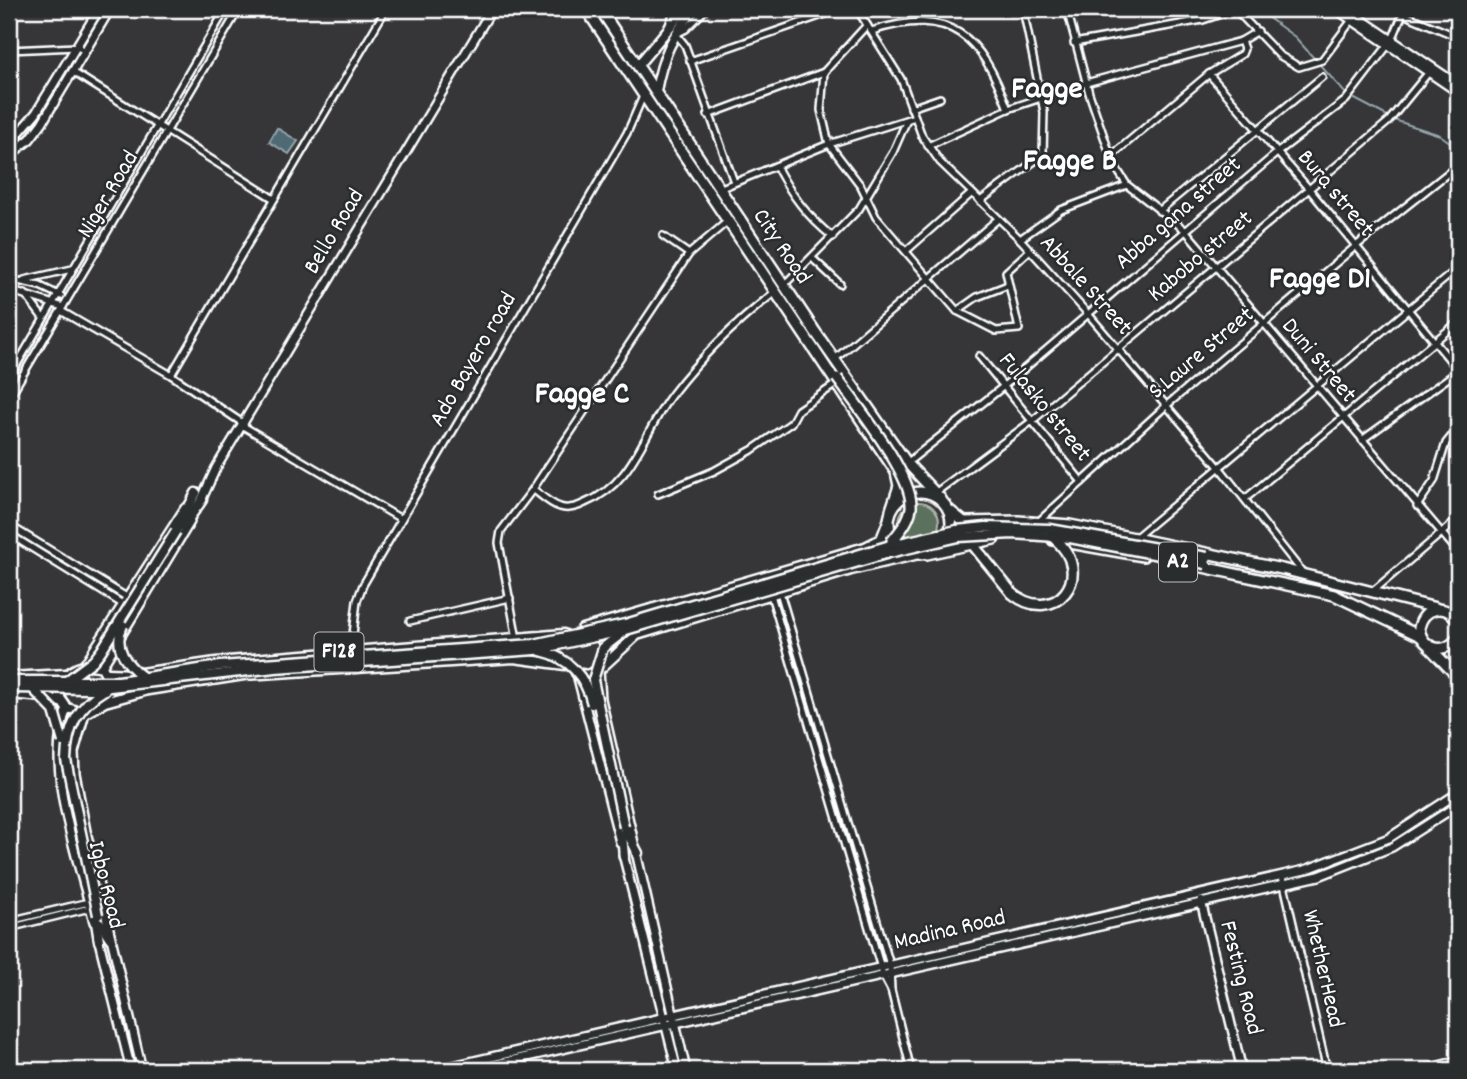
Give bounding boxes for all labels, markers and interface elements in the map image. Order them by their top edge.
district label: Fagge [1011,68,1083,114]
district label: Fagge B [1023,140,1117,186]
street label: Bura street [1288,143,1382,245]
street label: Niger Road [70,145,148,245]
street label: Abba gana street [1108,149,1250,279]
street label: Bello Road [296,183,374,281]
street label: City Road [743,202,819,292]
street label: Kabobo street [1141,203,1261,311]
street label: Abbale Street [1030,228,1140,344]
district label: Fagge D1 [1269,258,1371,304]
street label: Ado Bayero road [422,286,526,434]
street label: S.Laure Street [1142,299,1263,409]
street label: Duni Street [1272,311,1364,411]
street label: Fulasko street [989,346,1099,470]
district label: Fagge C [535,373,629,419]
road number: A2 [1159,542,1197,582]
road number: F128 [314,632,364,672]
street label: Igbo Road [78,838,132,932]
street label: Madina Road [891,902,1009,960]
street label: WhetherHead [1292,907,1352,1031]
street label: Festing Road [1209,917,1271,1039]

